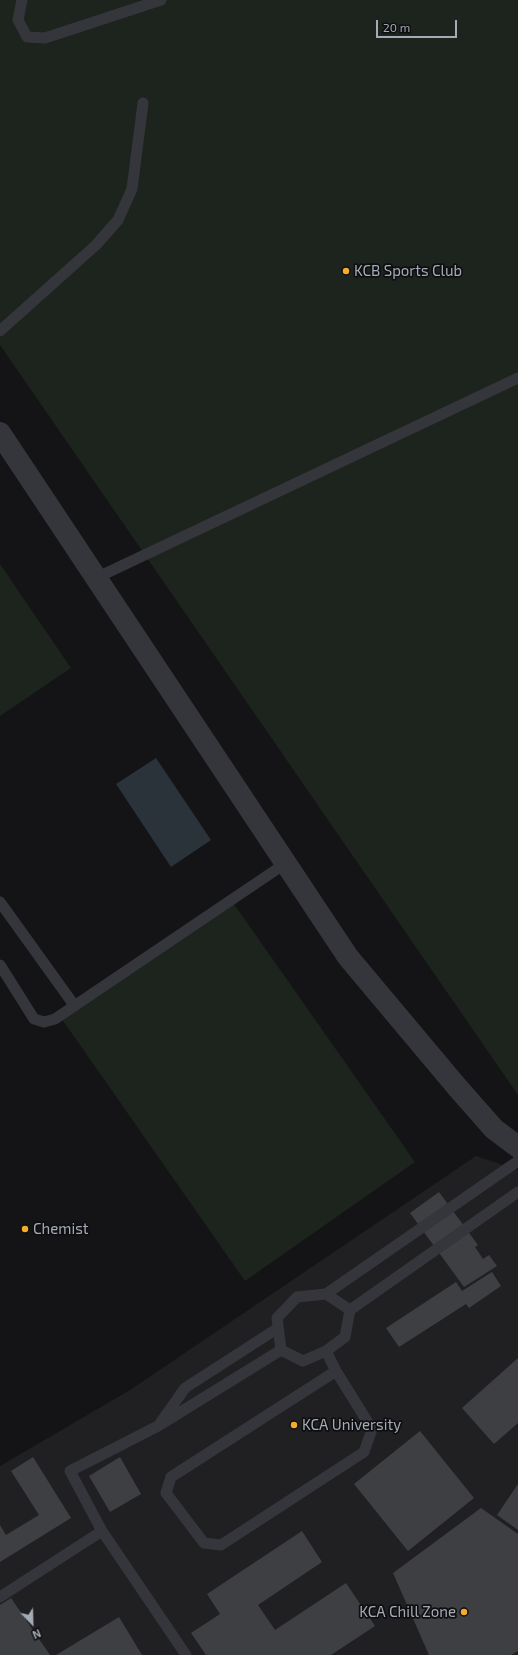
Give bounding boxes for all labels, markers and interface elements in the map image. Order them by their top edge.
scale bar [378,12,459,38]
text: 20 m [383,20,410,34]
place label: KCB Sports Club [354,262,462,280]
marker: KCB Sports Club [341,266,351,276]
place label: Chemist [33,1220,89,1238]
marker: Chemist [20,1224,30,1234]
place label: KCA University [302,1416,401,1434]
marker: KCA University [289,1420,299,1430]
north arrow [12,1603,52,1643]
place label: KCA Chill Zone [359,1603,456,1621]
marker: KCA Chill Zone [459,1607,469,1617]
text: N [31,1627,43,1642]

